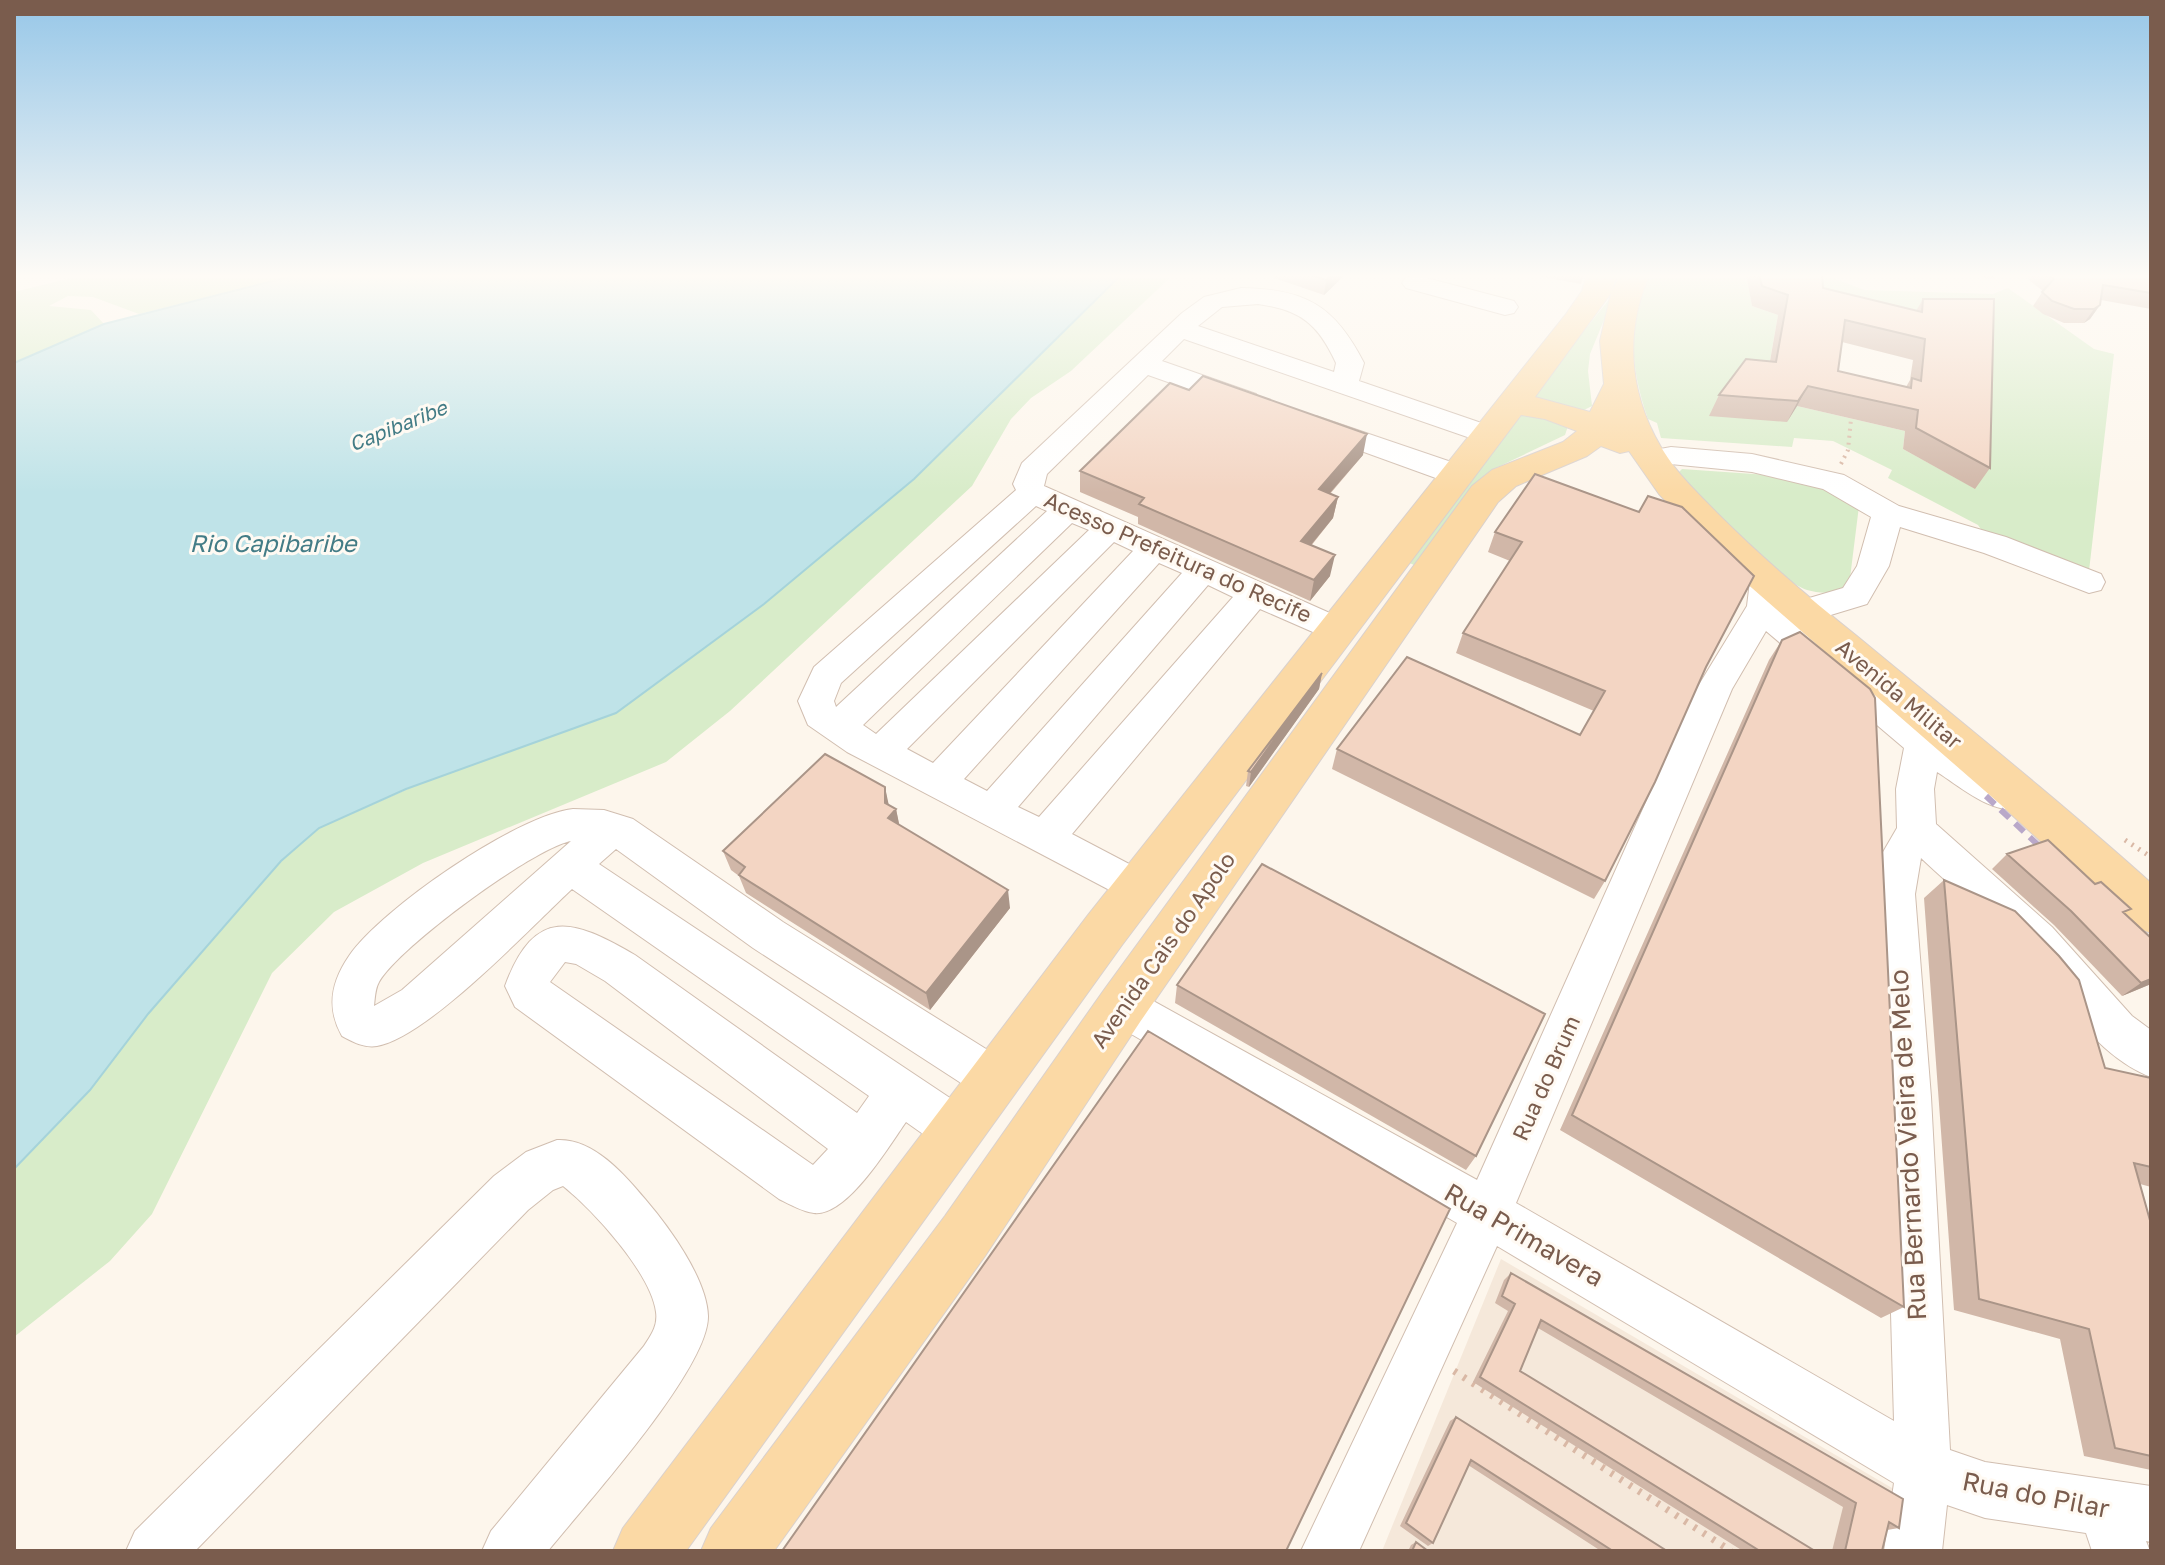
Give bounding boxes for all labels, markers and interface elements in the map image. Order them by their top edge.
water label: Capibaribe [345,394,451,456]
street label: Acesso Prefeitura do Recife [1040,485,1316,628]
water label: Rio Capibaribe [189,528,359,557]
street label: Avenida Militar [1831,633,1968,755]
street label: Avenida Cais do Apolo [1085,846,1241,1053]
street label: Rua Bernardo Vieira de Melo [1883,969,1932,1321]
street label: Rua do Brum [1506,1011,1585,1145]
street label: Rua Primavera [1439,1176,1610,1293]
street label: Rua do Pilar [1960,1465,2112,1524]

